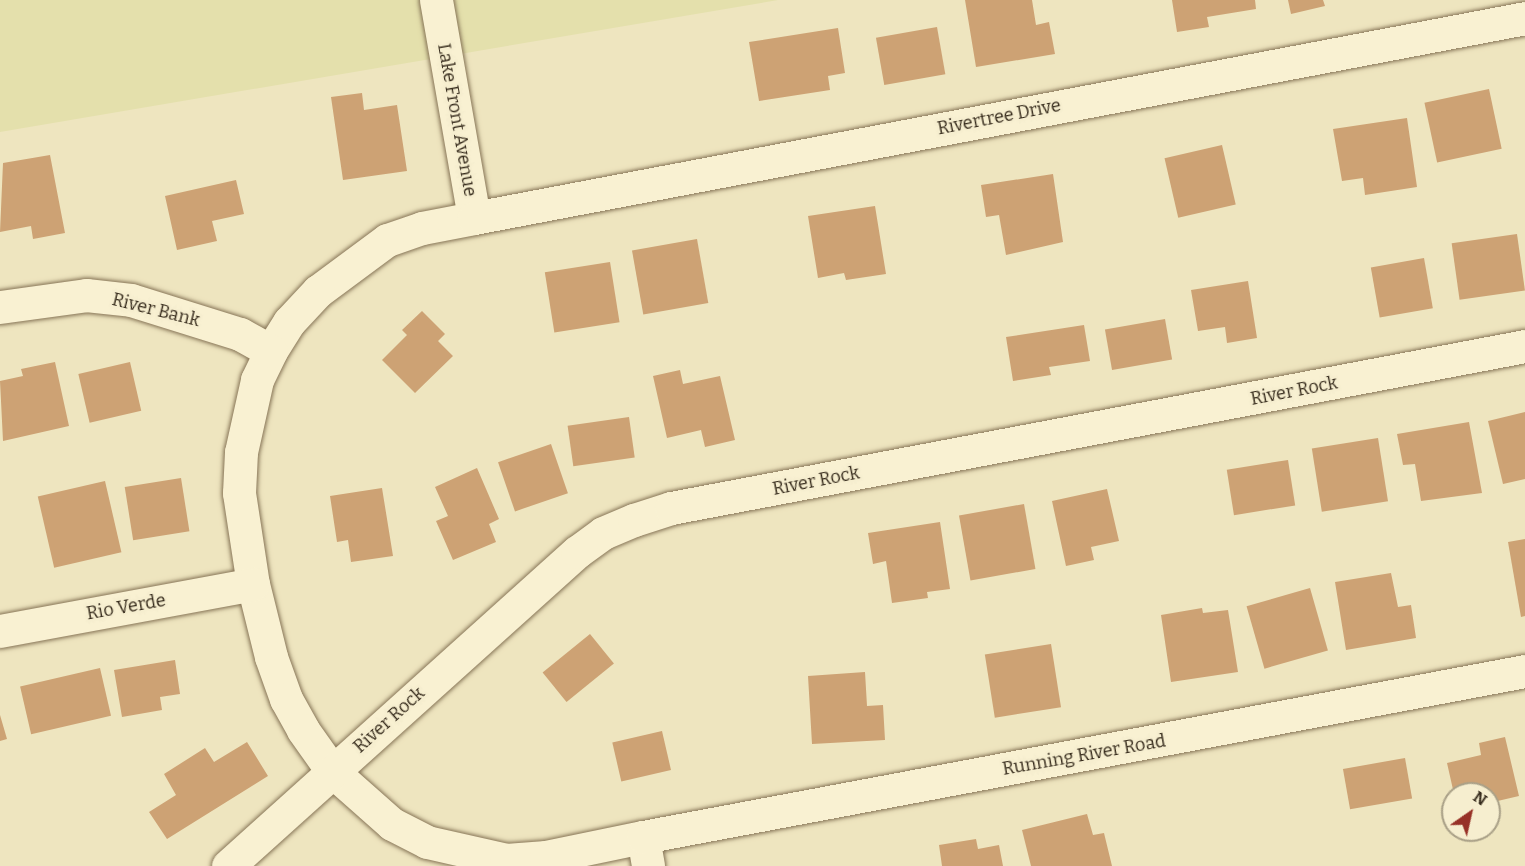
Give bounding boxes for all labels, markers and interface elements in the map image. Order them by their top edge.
street label: Lake Front Avenue [433,42,481,198]
street label: Rivertree Drive [935,94,1063,140]
street label: River Bank [110,289,202,331]
street label: River Rock [1249,372,1339,410]
street label: River Rock [771,462,861,500]
street label: Rio Verde [85,589,167,625]
street label: River Rock [349,682,429,758]
street label: Running River Road [1001,730,1167,780]
north arrow [1441,782,1501,842]
text: N [1470,787,1491,810]

